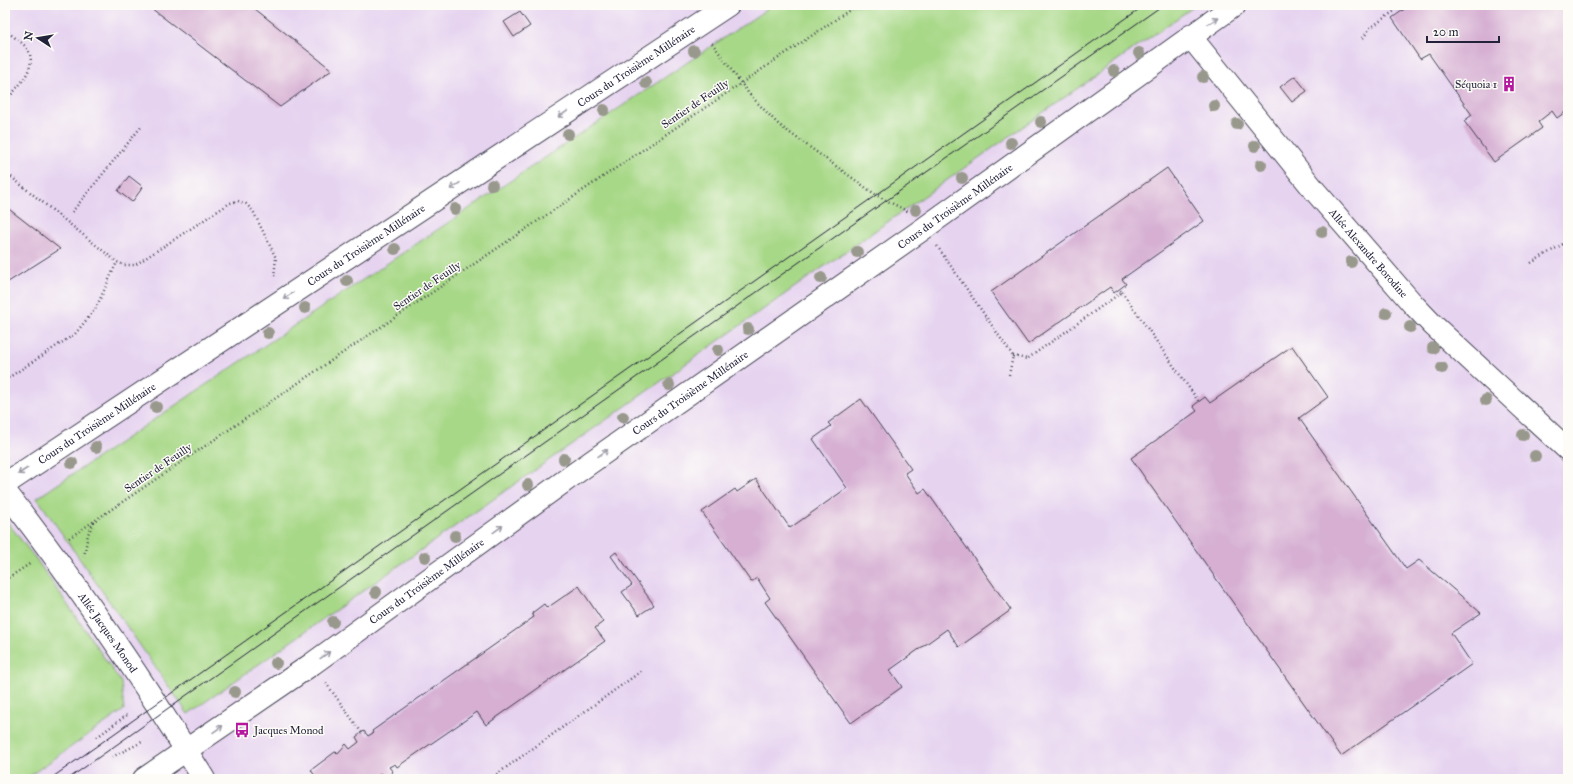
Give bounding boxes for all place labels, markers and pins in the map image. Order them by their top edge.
building icon: Séquoia 1 [1500,75,1518,93]
place label: Séquoia 1 [1455,78,1497,92]
bus stop icon: Jacques Monod [233,721,251,739]
place label: Jacques Monod [253,724,324,738]

